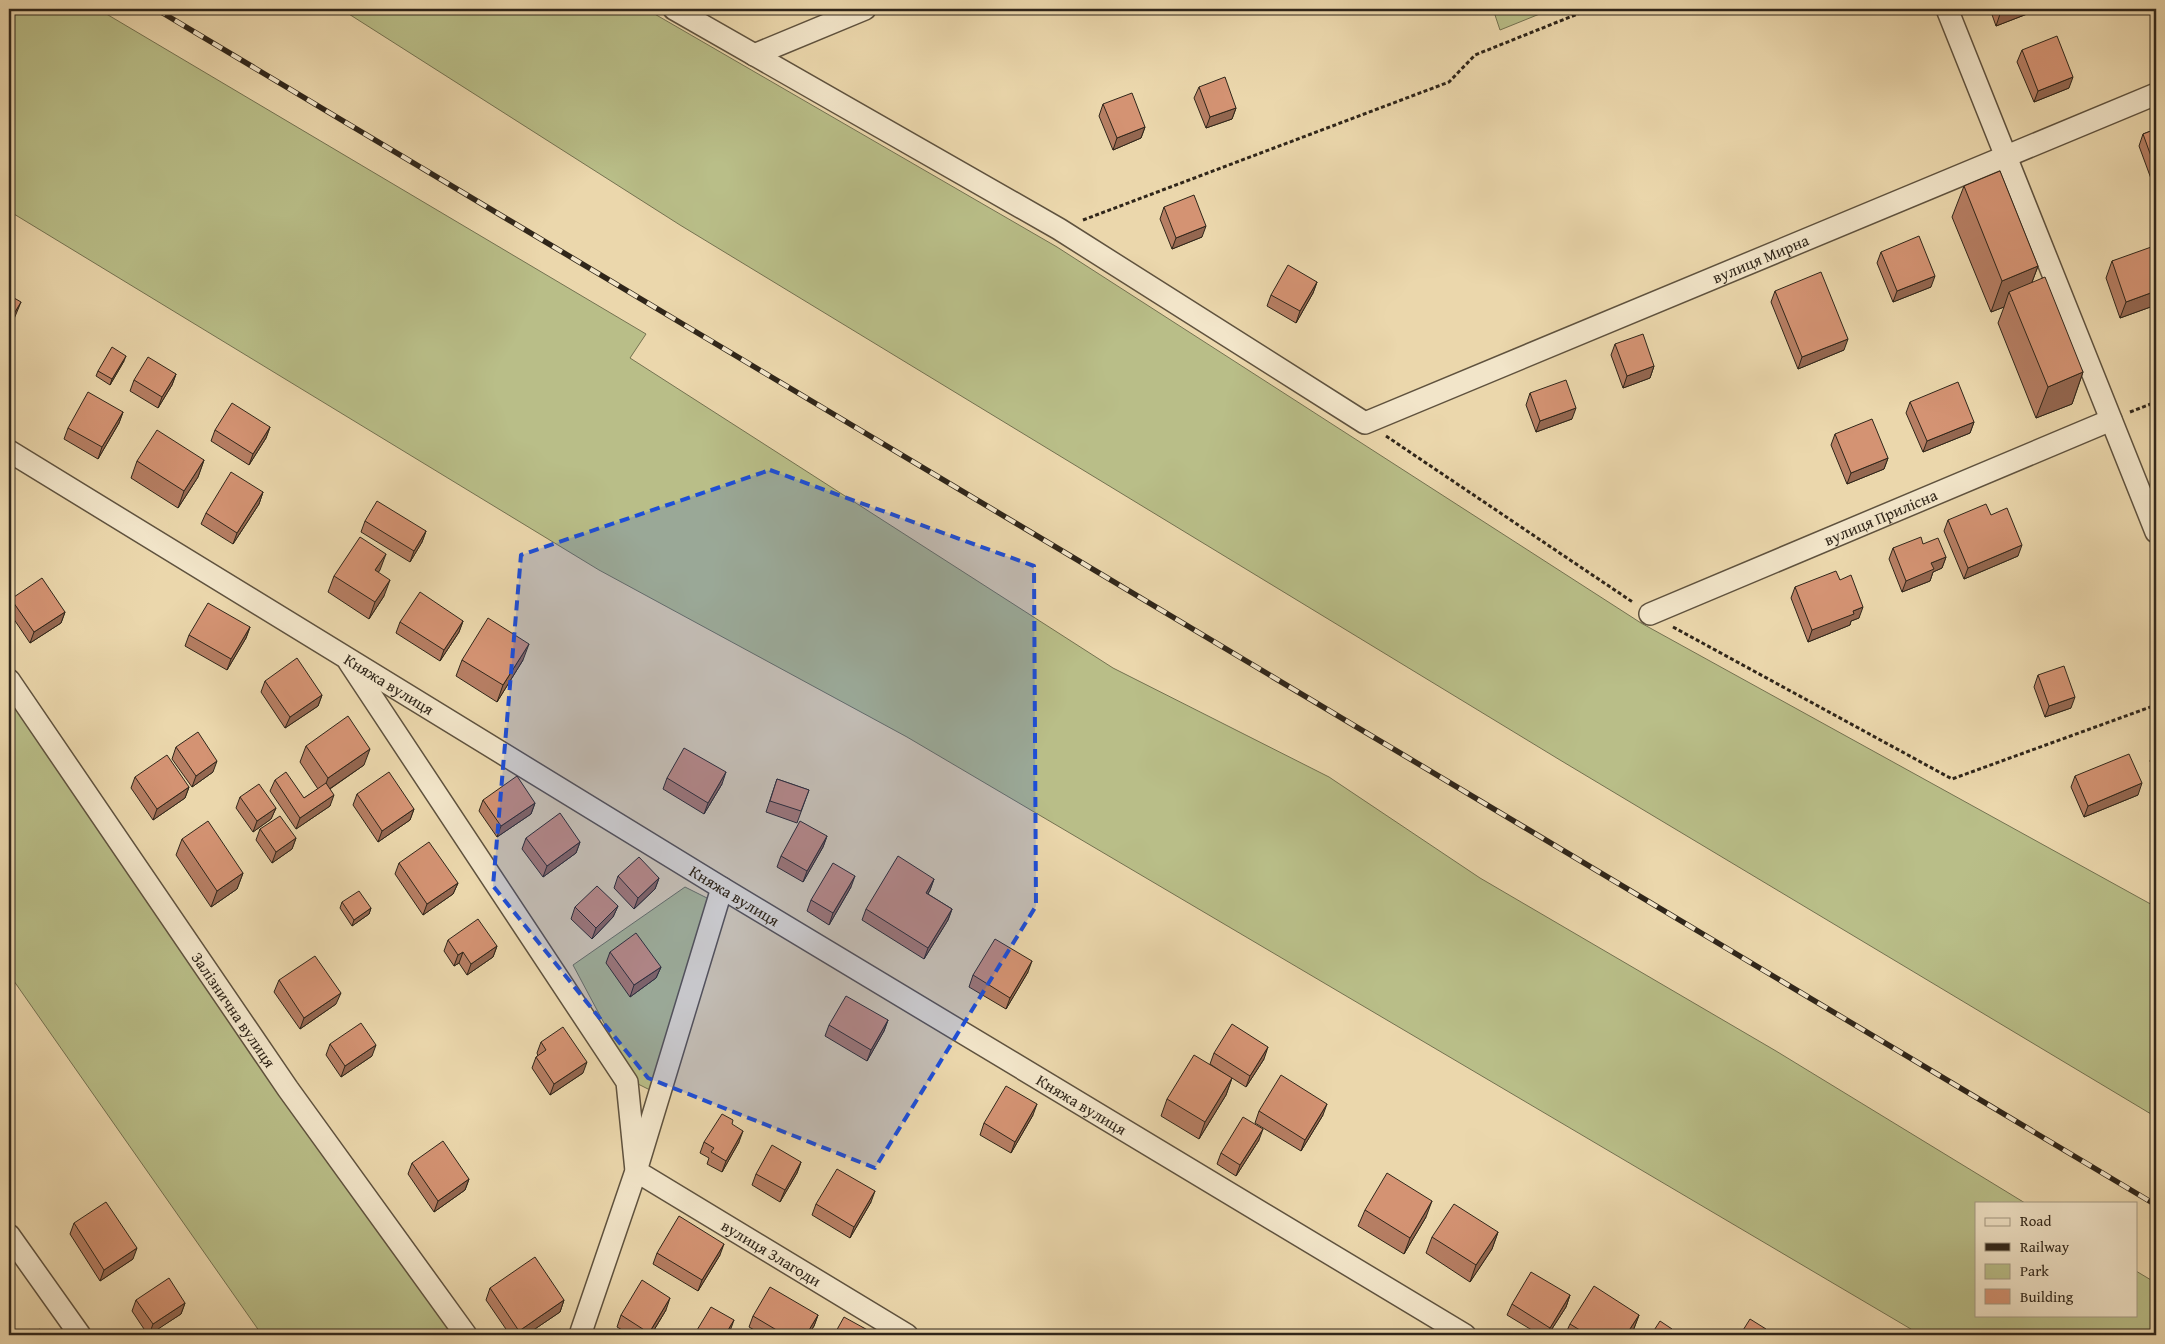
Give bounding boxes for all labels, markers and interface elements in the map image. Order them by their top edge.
street label: вулиця Мирна [1708,228,1813,289]
street label: вулиця Прилісна [1820,482,1941,552]
street label: Княжа вулиця [340,647,439,721]
street label: Княжа вулиця [685,859,784,932]
street label: Залізнична вулиця [186,947,282,1072]
street label: Княжа вулиця [1032,1068,1131,1141]
legend [1975,1202,2138,1316]
text: Road [2020,1210,2051,1231]
street label: вулиця Злагоди [717,1213,826,1293]
text: Railway [2020,1236,2070,1257]
text: Park [2020,1260,2049,1281]
text: Building [2020,1286,2074,1307]

